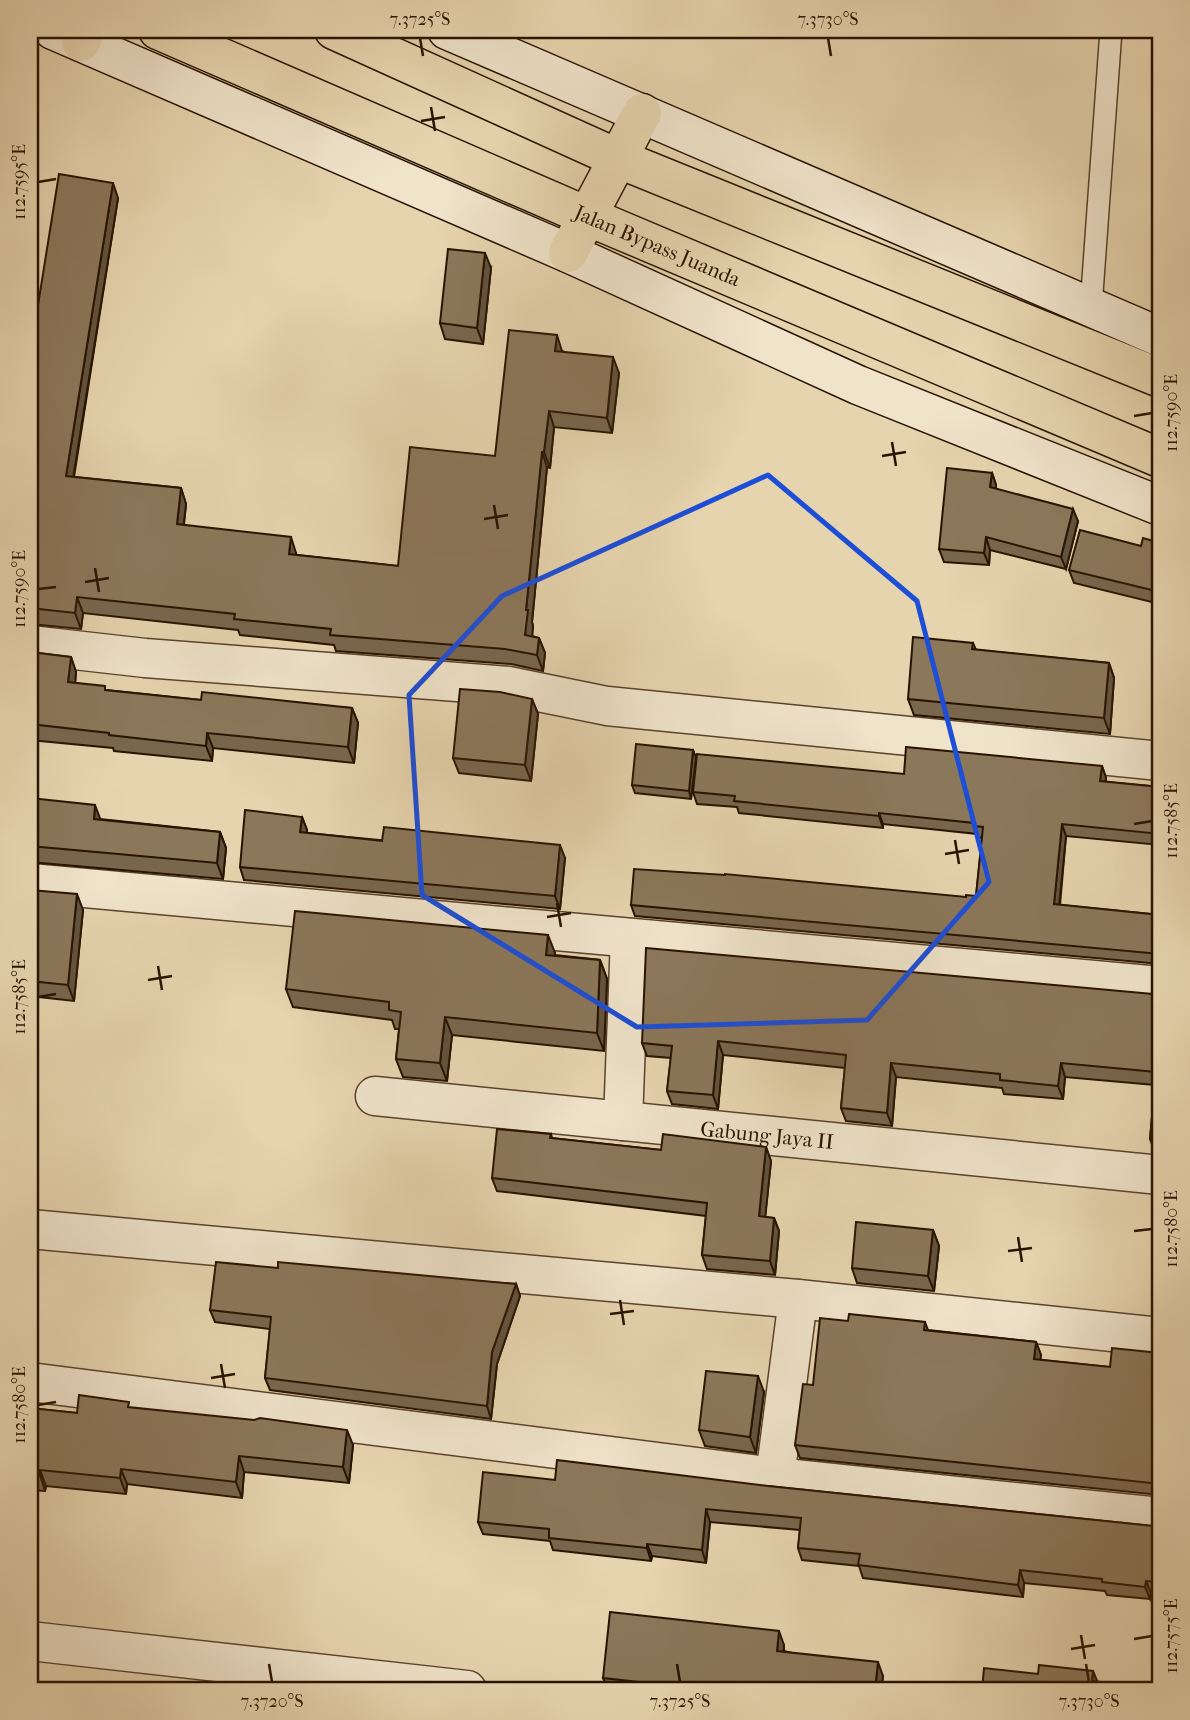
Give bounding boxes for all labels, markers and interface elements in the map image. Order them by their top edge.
text: 7.3725°S [390,9,450,30]
text: 7.3730°S [797,9,859,30]
text: 112.7595°E [9,144,30,220]
street label: Jalan Bypass Juanda [569,199,744,292]
text: 112.7590°E [1161,374,1182,452]
text: 112.7590°E [9,550,30,628]
text: 112.7585°E [1161,783,1182,859]
text: 112.7585°E [9,959,30,1035]
street label: Gabung Jaya II [699,1117,835,1154]
text: 112.7580°E [1161,1190,1182,1268]
text: 112.7580°E [9,1366,30,1444]
text: 112.7575°E [1161,1598,1182,1674]
text: 7.3720°S [241,1691,303,1712]
text: 7.3725°S [650,1691,710,1712]
text: 7.3730°S [1058,1691,1120,1712]

